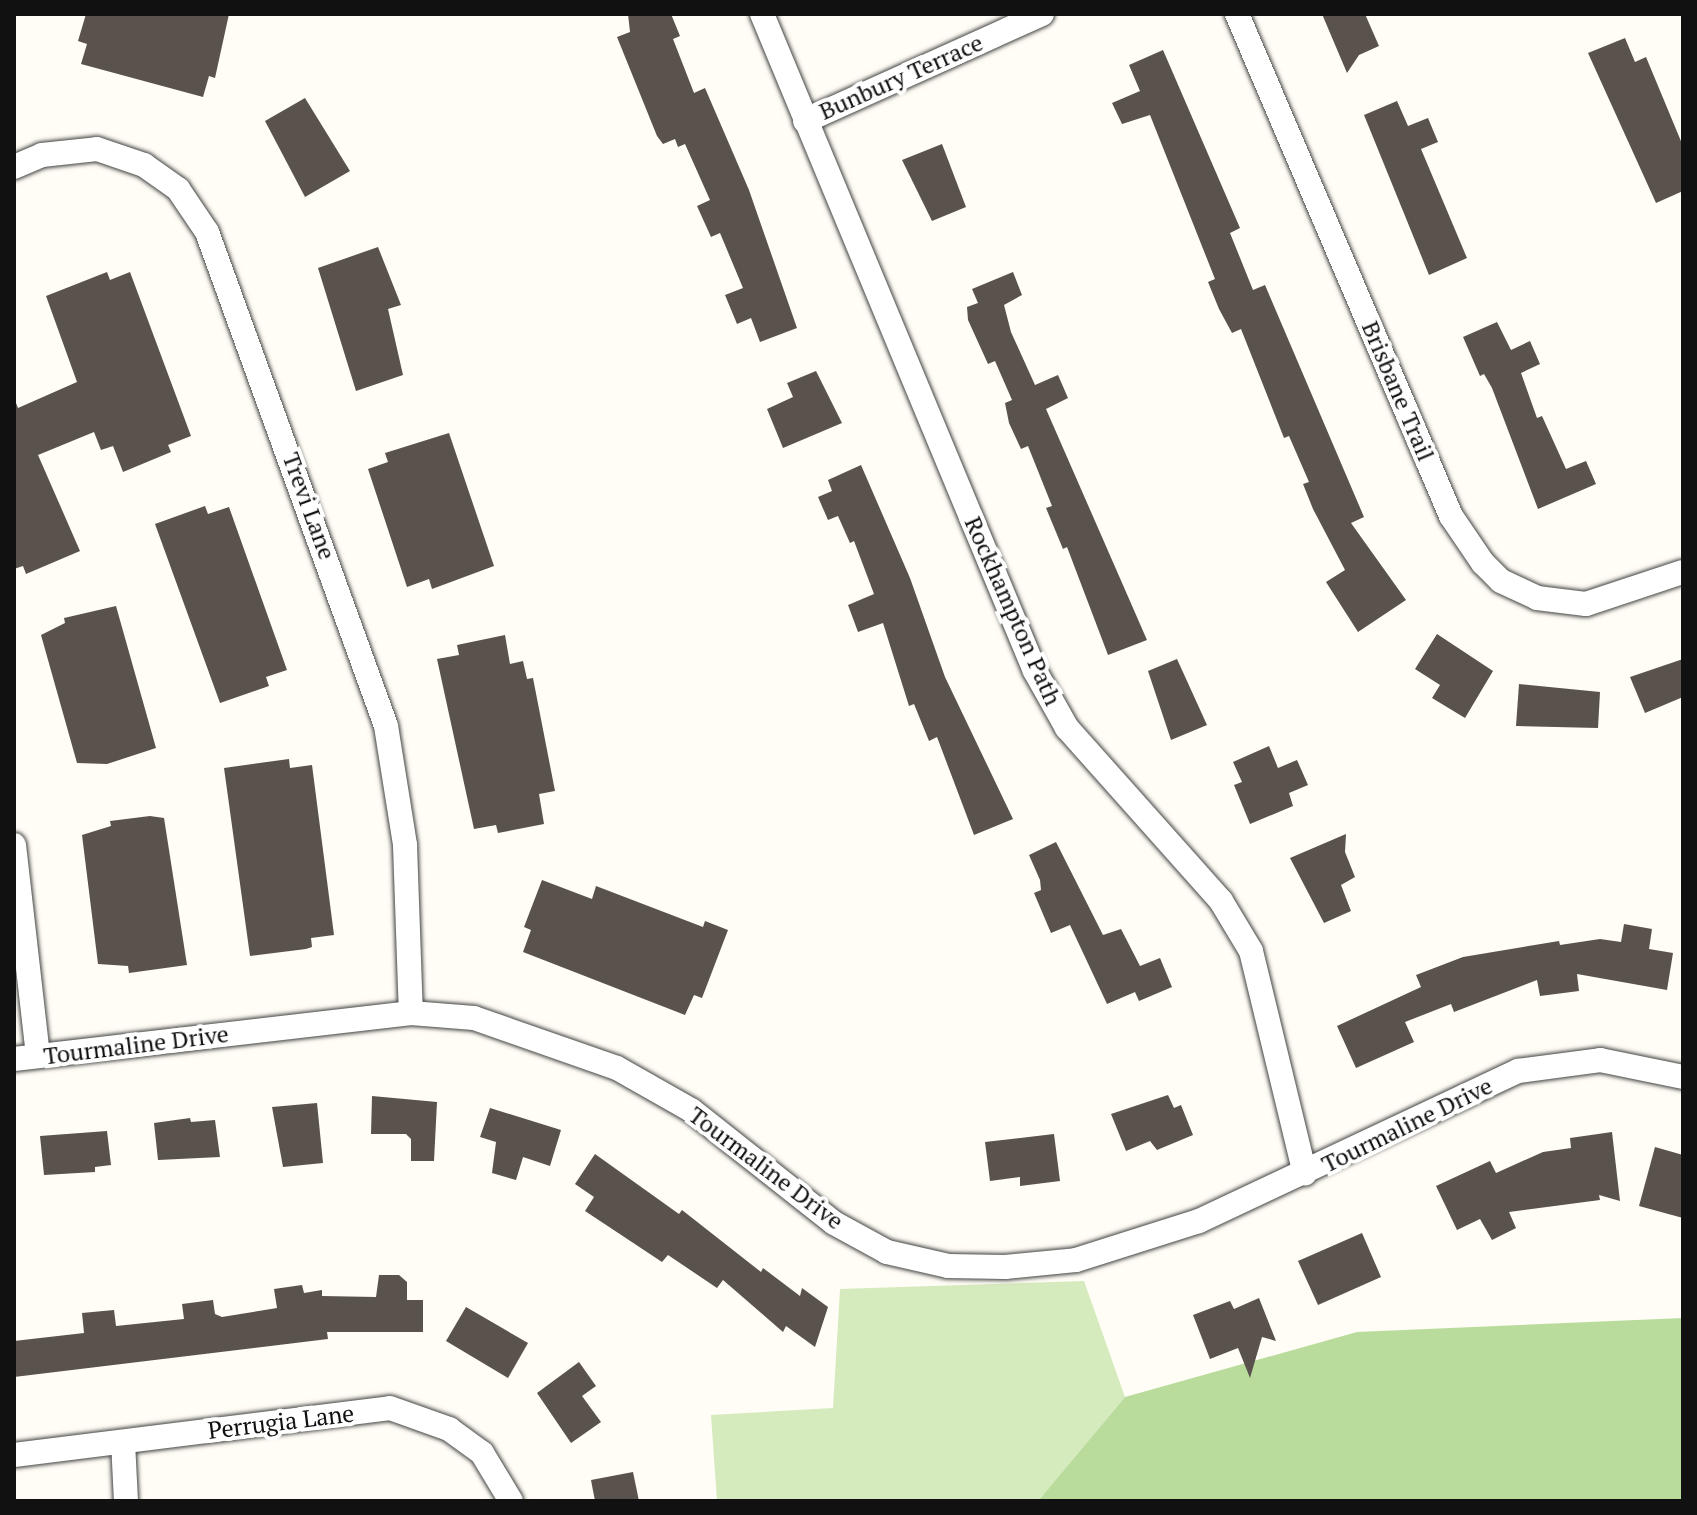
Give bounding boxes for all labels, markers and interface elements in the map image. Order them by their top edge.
street label: Bunbury Terrace [815,28,987,126]
street label: Brisbane Trail [1356,317,1440,465]
street label: Trevi Lane [276,449,342,563]
street label: Rockhampton Path [958,512,1068,710]
street label: Tourmaline Drive [42,1019,230,1071]
street label: Tourmaline Drive [1317,1071,1497,1179]
street label: Tourmaline Drive [683,1100,849,1236]
street label: Perrugia Lane [206,1399,356,1445]

